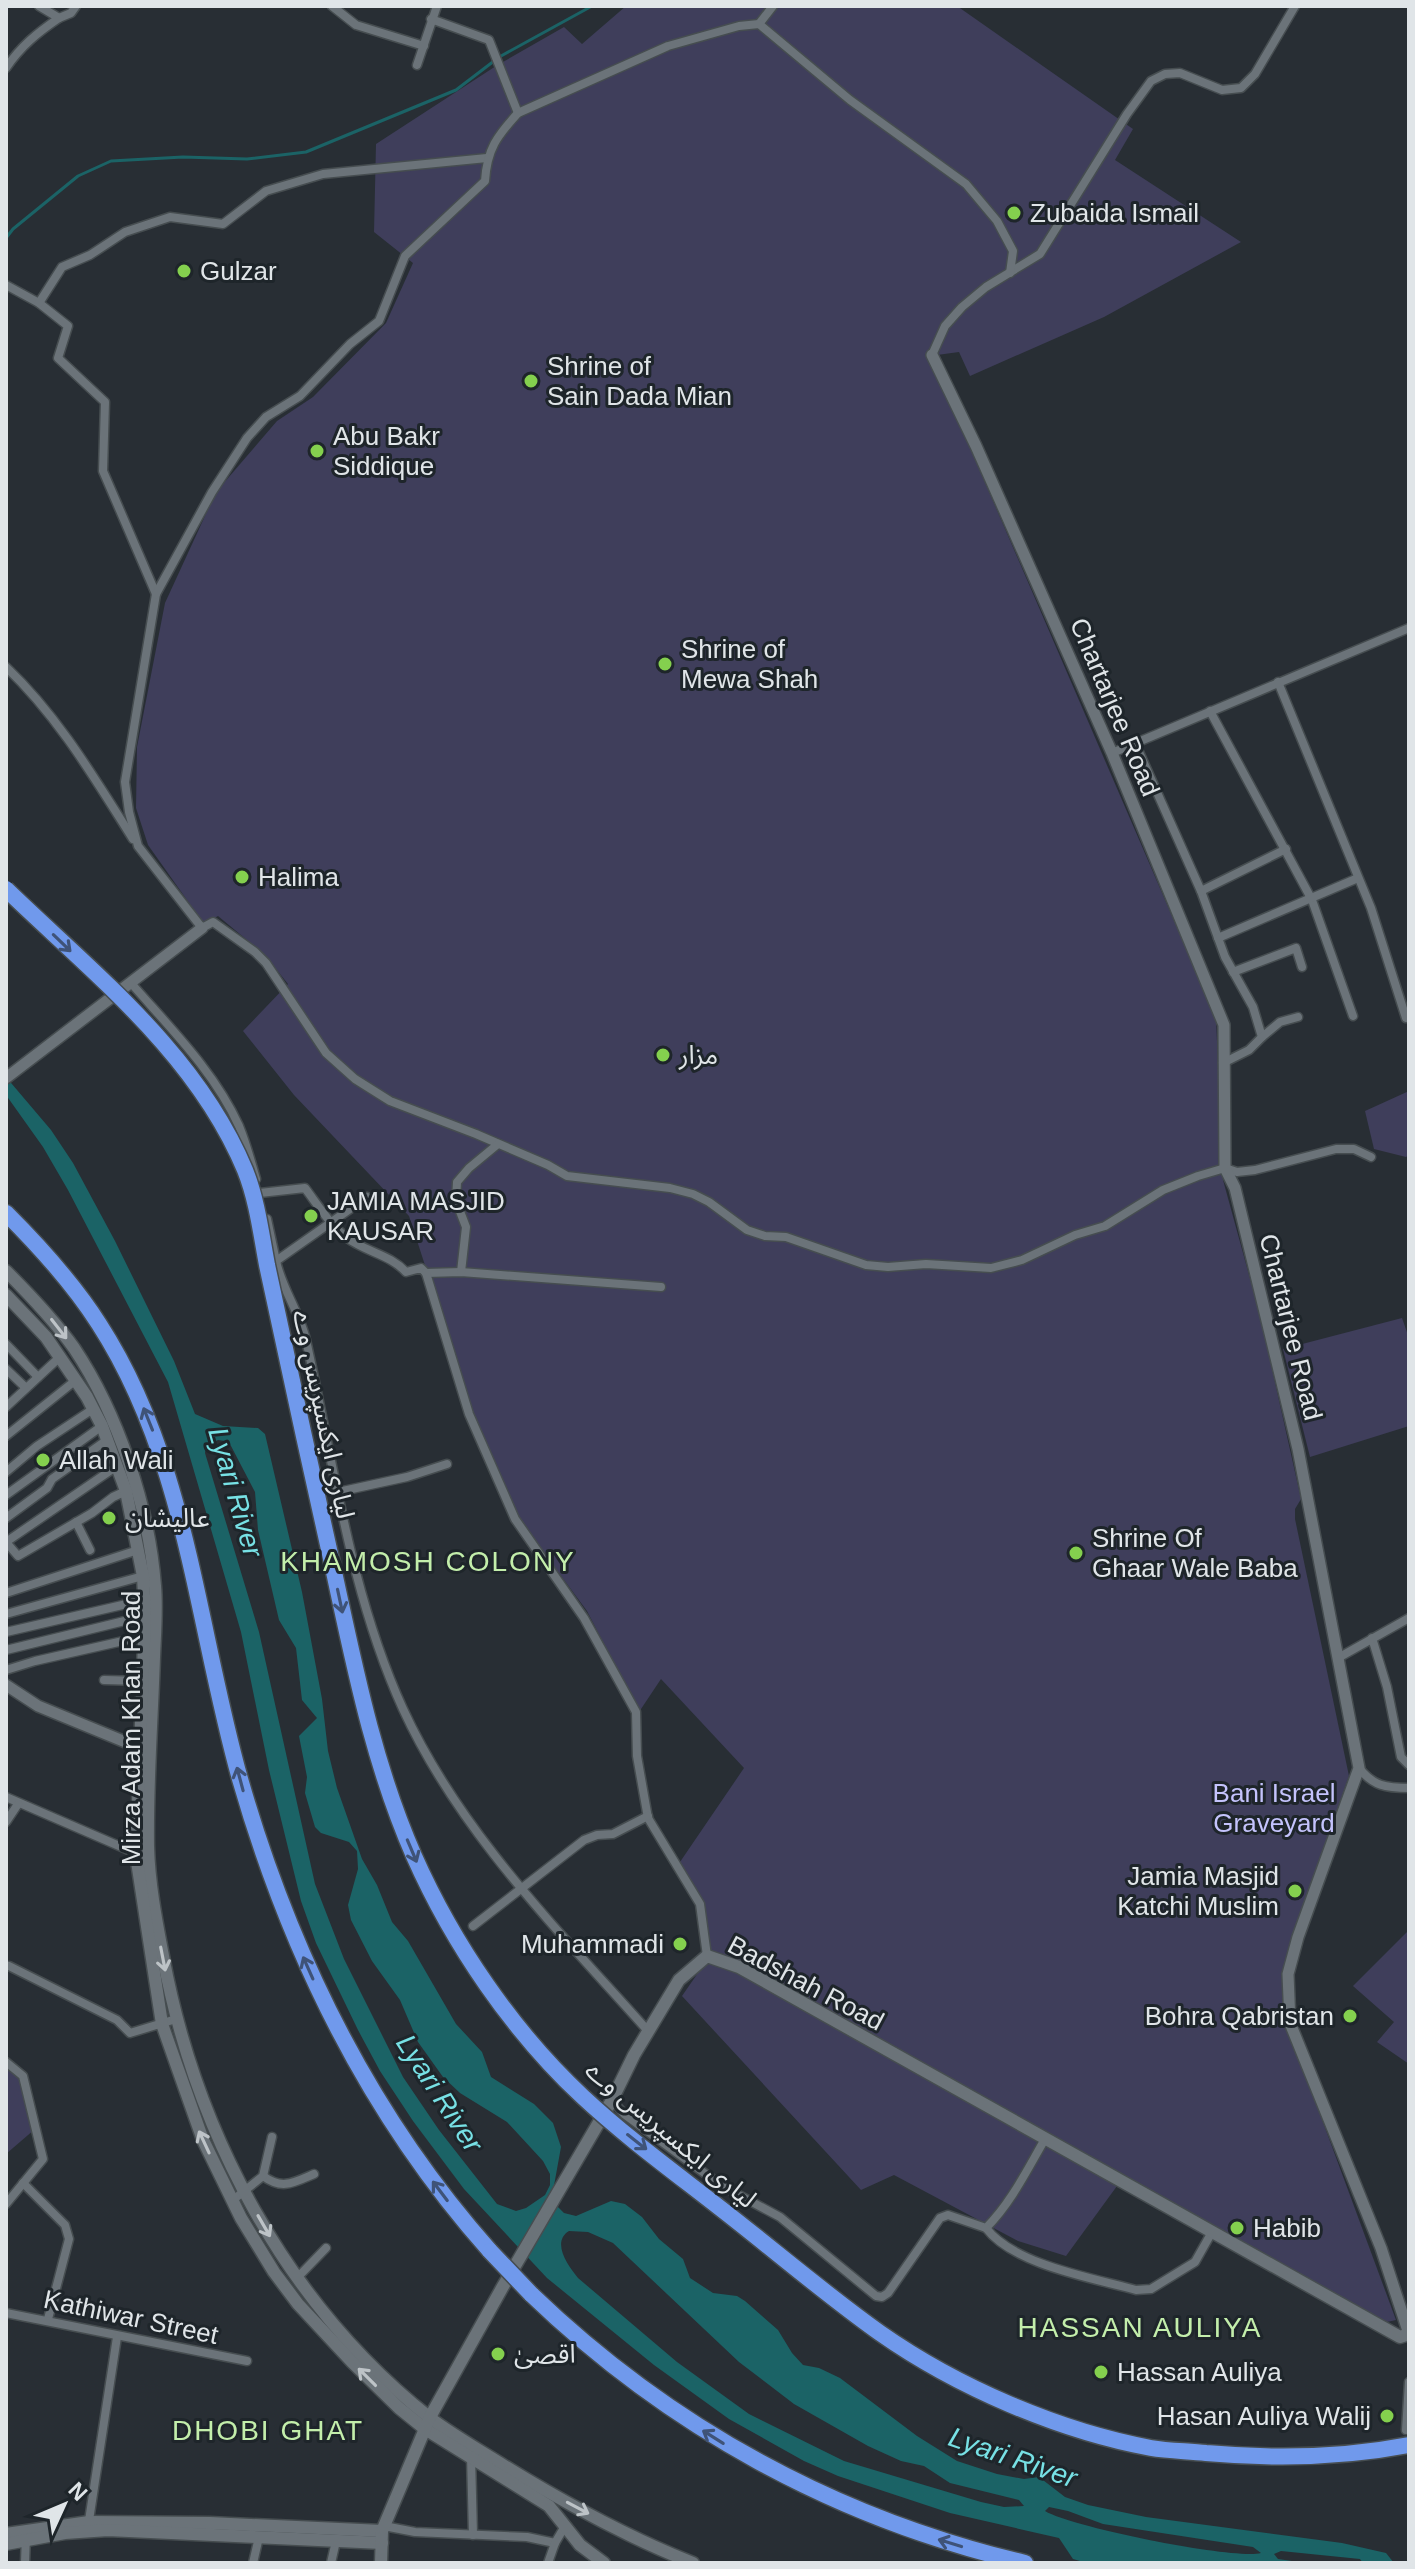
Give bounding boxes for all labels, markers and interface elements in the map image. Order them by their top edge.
place label: Zubaida Ismail [1030,198,1199,228]
marker: Zubaida Ismail [1005,204,1023,222]
place label: Gulzar [200,256,277,286]
marker: Gulzar [175,262,193,280]
place label: Shrine of Sain Dada Mian [547,351,732,411]
marker: Shrine of Sain Dada Mian [522,372,540,390]
place label: Abu Bakr Siddique [333,421,440,481]
marker: Abu Bakr Siddique [308,442,326,460]
street label: Chartarjee Road [1064,613,1166,801]
place label: Shrine of Mewa Shah [681,634,818,694]
marker: Shrine of Mewa Shah [656,655,674,673]
place label: Halima [258,862,339,892]
marker: Halima [233,868,251,886]
one-way arrow [52,933,71,952]
place label: مزار [678,1040,718,1070]
marker: مزار [654,1046,672,1064]
place label: JAMIA MASJID KAUSAR [327,1186,505,1246]
marker: JAMIA MASJID KAUSAR [302,1207,320,1225]
street label: Chartarjee Road [1253,1231,1329,1423]
street label: لیاری ایکسپریس وے [285,1307,361,1522]
one-way arrow [50,1318,67,1339]
one-way arrow [139,1407,154,1432]
water label: Lyari River [202,1424,269,1562]
place label: Allah Wali [59,1445,174,1475]
marker: Allah Wali [34,1451,52,1469]
place label: عالیشان [125,1503,210,1533]
marker: عالیشان [100,1509,118,1527]
place label: Shrine Of Ghaar Wale Baba [1092,1523,1298,1583]
marker: Shrine Of Ghaar Wale Baba [1067,1544,1085,1562]
district label: KHAMOSH COLONY [280,1546,576,1577]
one-way arrow [333,1588,348,1614]
street label: Mirza Adam Khan Road [116,1591,146,1865]
one-way arrow [232,1767,247,1793]
park label: Bani Israel Graveyard [1213,1778,1335,1838]
one-way arrow [406,1838,421,1862]
place label: Jamia Masjid Katchi Muslim [1117,1861,1279,1921]
marker: Jamia Masjid Katchi Muslim [1286,1882,1304,1900]
place label: Muhammadi [521,1929,664,1959]
street label: Badshah Road [723,1929,889,2037]
marker: Muhammadi [671,1935,689,1953]
one-way arrow [156,1945,171,1971]
one-way arrow [299,1956,314,1981]
place label: Bohra Qabristan [1145,2001,1334,2031]
marker: Bohra Qabristan [1341,2007,1359,2025]
water label: Lyari River [390,2029,490,2159]
street label: لیاری ایکسپریس وے [578,2054,762,2216]
one-way arrow [196,2130,211,2154]
one-way arrow [626,2134,647,2151]
one-way arrow [431,2181,448,2202]
place label: Habib [1253,2213,1321,2243]
one-way arrow [257,2214,272,2238]
marker: Habib [1228,2219,1246,2237]
street label: Kathiwar Street [41,2284,222,2350]
district label: HASSAN AULIYA [1018,2312,1262,2343]
place label: اقصیٰ [514,2339,576,2369]
marker: اقصیٰ [489,2345,507,2363]
place label: Hassan Auliya [1117,2357,1282,2387]
marker: Hassan Auliya [1092,2363,1110,2381]
one-way arrow [358,2368,377,2387]
place label: Hasan Auliya Walij [1157,2401,1371,2431]
marker: Hasan Auliya Walij [1378,2407,1396,2425]
district label: DHOBI GHAT [172,2415,364,2446]
water label: Lyari River [945,2421,1082,2494]
one-way arrow [702,2428,725,2444]
north arrow [24,2465,104,2545]
text: N [64,2477,93,2506]
one-way arrow [566,2501,589,2517]
one-way arrow [937,2535,963,2550]

